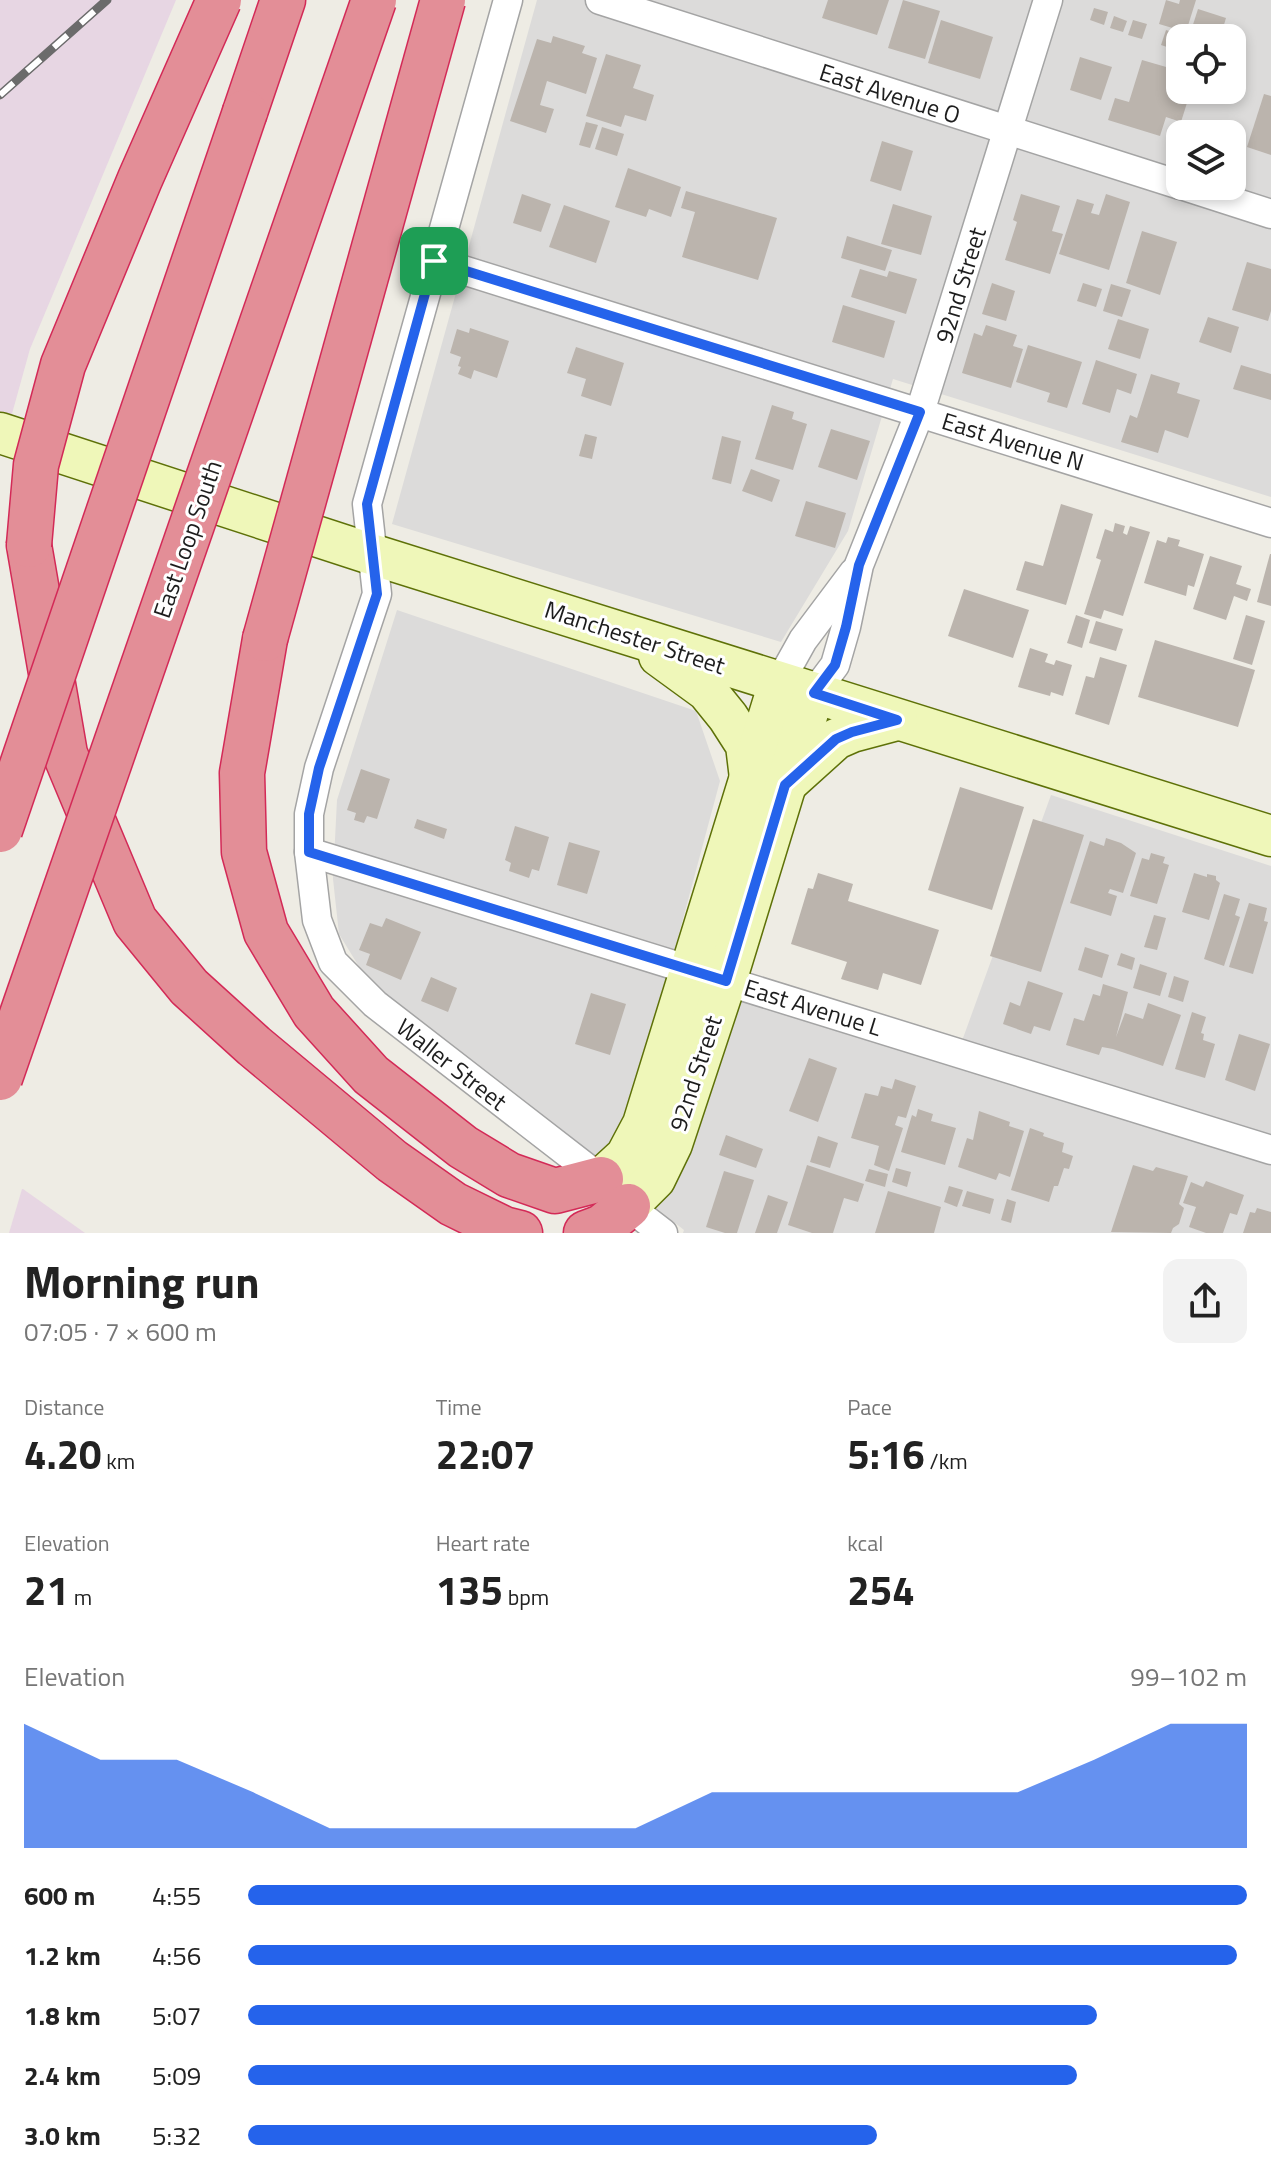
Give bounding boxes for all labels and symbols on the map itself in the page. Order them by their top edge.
street label: East Avenue O [815,53,965,133]
street label: 92nd Street [925,222,995,347]
pin [400,227,468,295]
street label: East Avenue N [938,402,1088,480]
street label: East Loop South [143,455,231,623]
street label: Manchester Street [540,591,730,683]
street label: East Avenue L [740,969,887,1045]
street label: Waller Street [389,1009,515,1119]
street label: 92nd Street [659,1010,731,1135]

